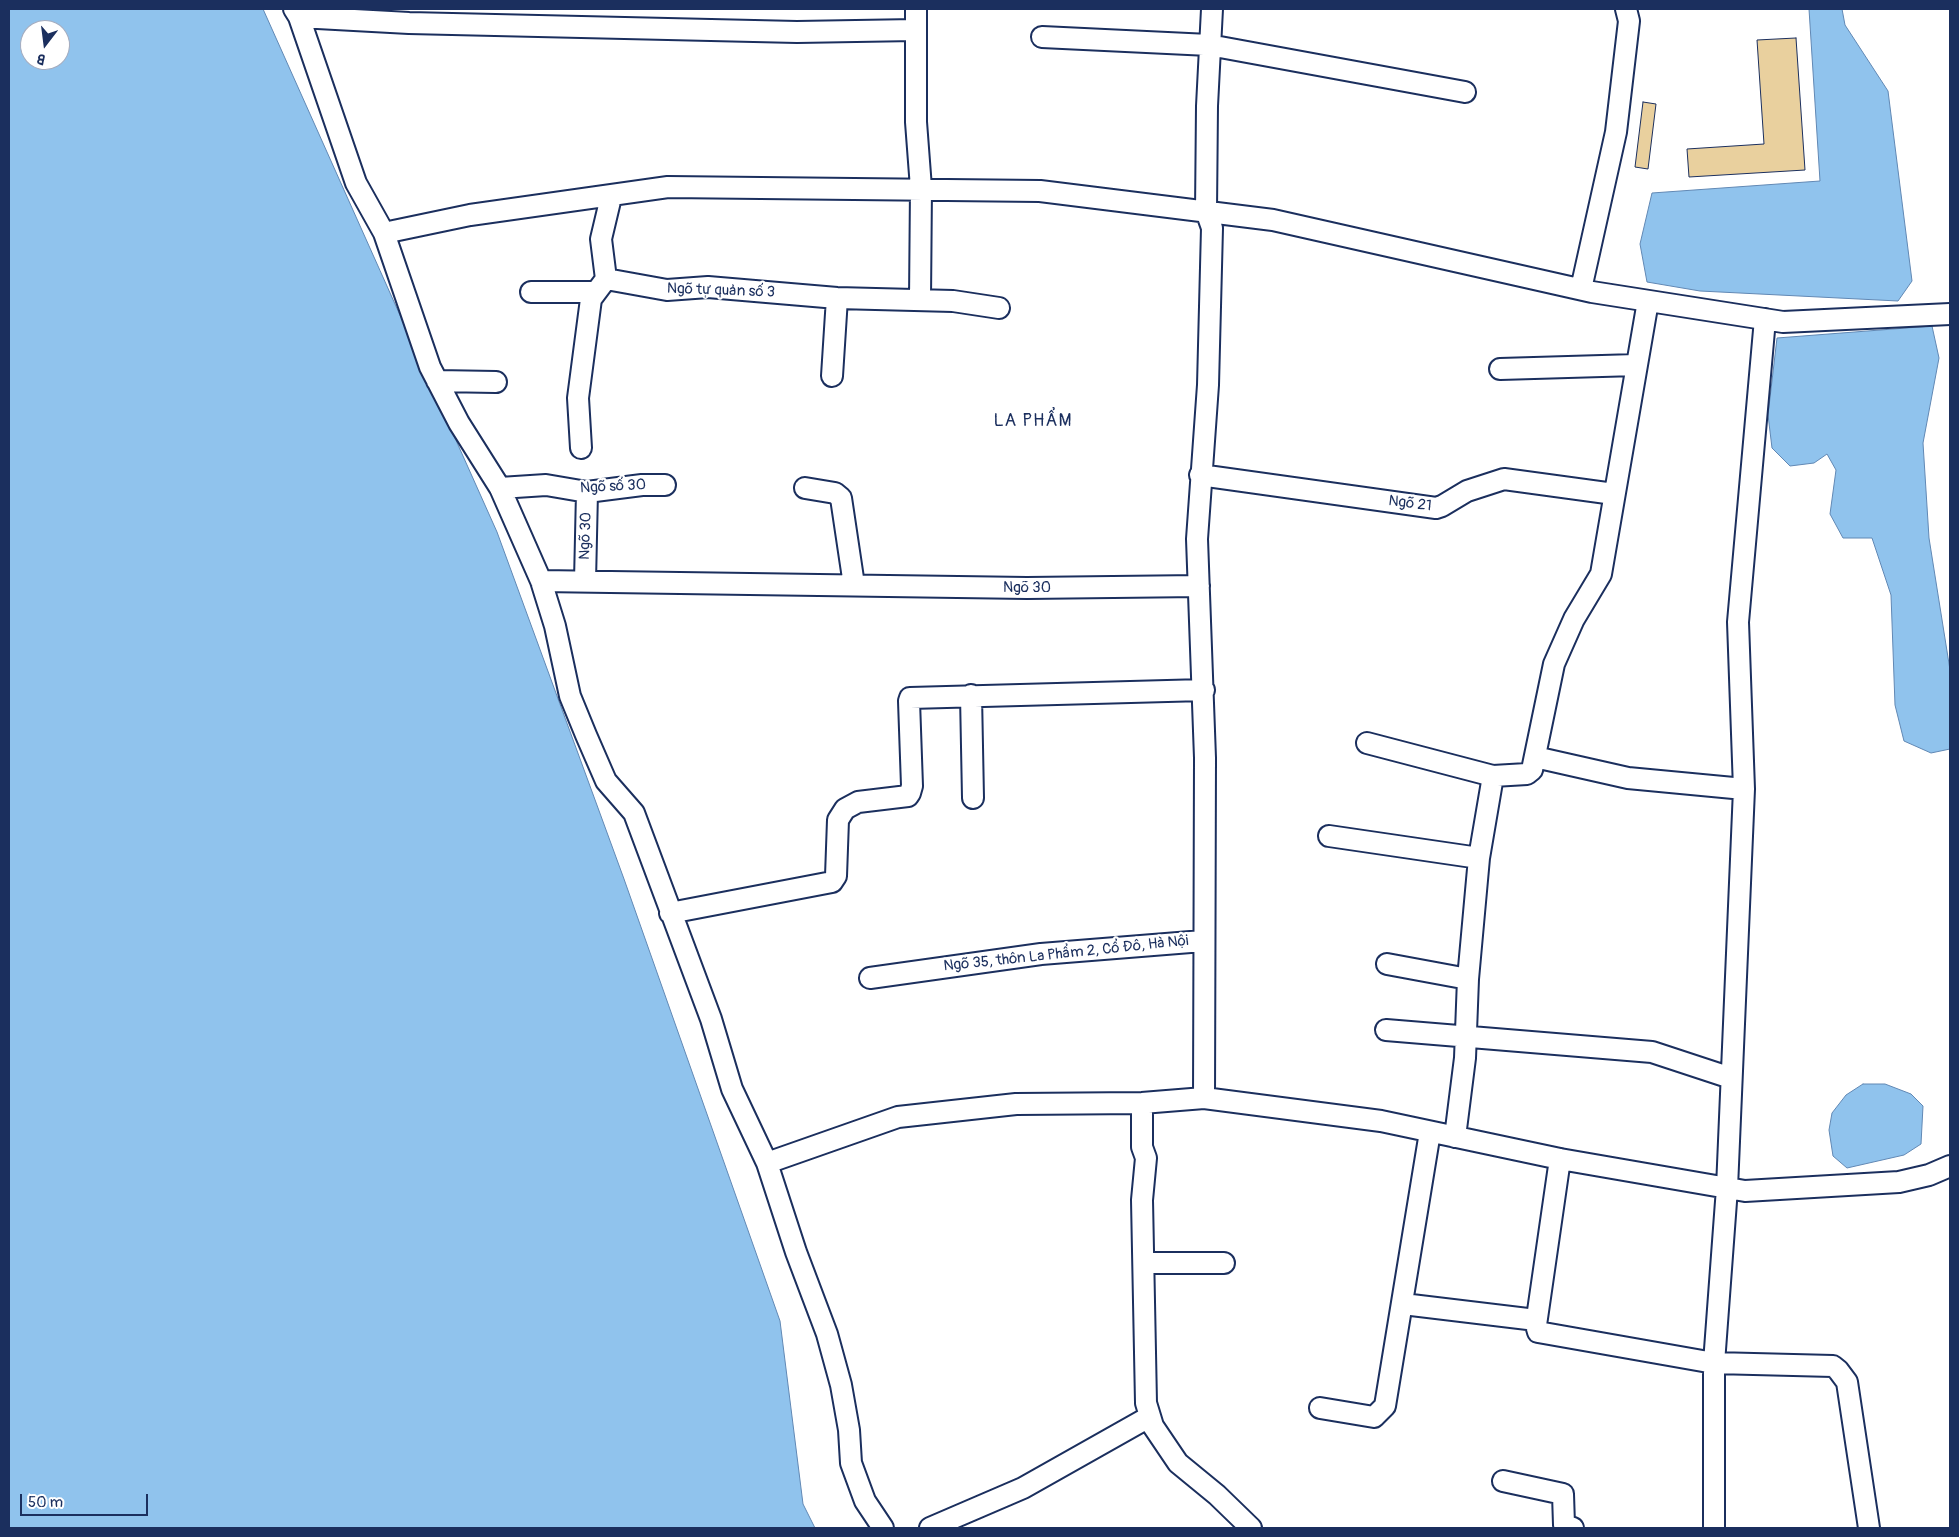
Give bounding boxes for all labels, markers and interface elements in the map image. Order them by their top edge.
north arrow [20,20,70,70]
text: B [35,50,47,68]
street label: Ngõ tự quản số 3 [667,280,775,302]
district label: LA PHẨM [993,410,1073,432]
street label: Ngõ số 30 [580,476,646,498]
street label: Ngõ 21 [1387,492,1433,516]
street label: Ngõ 30 [576,512,596,560]
street label: Ngõ 30 [1003,579,1051,597]
street label: Ngõ 35, thôn La Phẩm 2, Cổ Đô, Hà Nội [943,932,1189,976]
scale bar [22,1484,150,1516]
text: 50 m [28,1493,63,1512]

